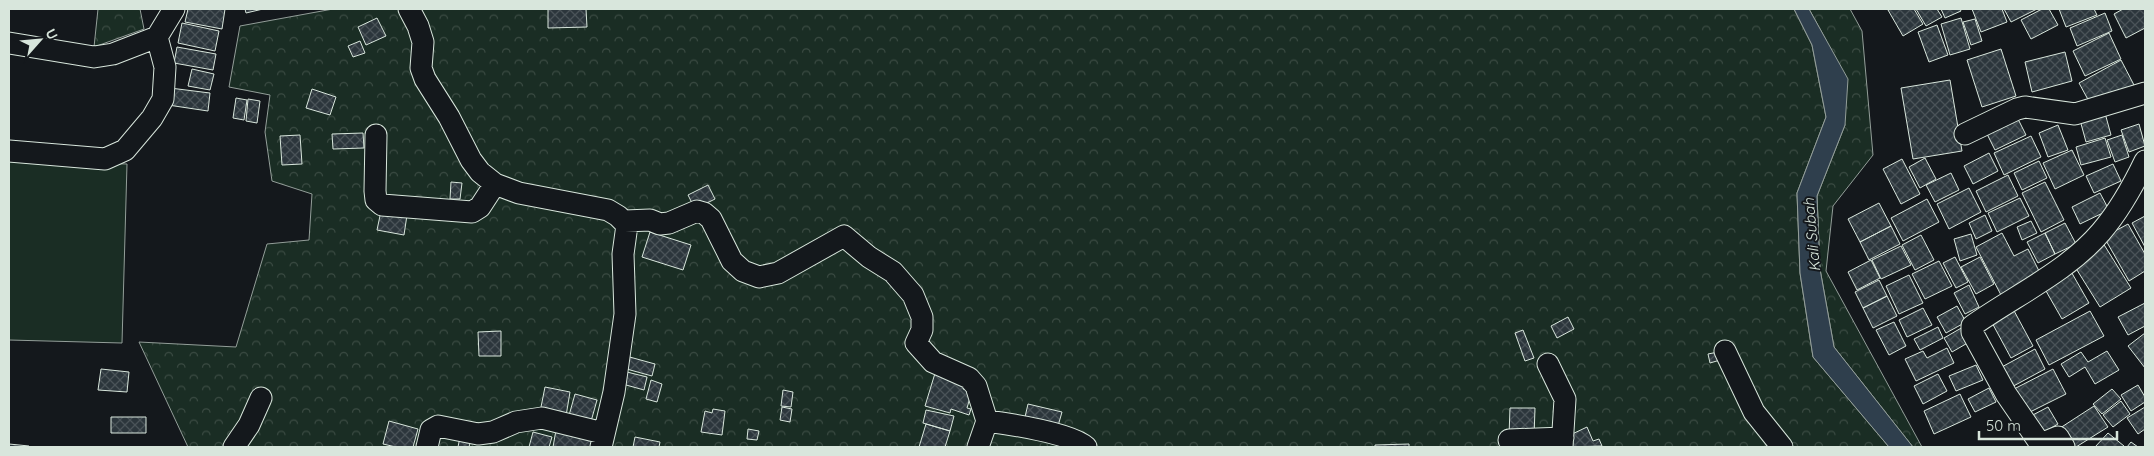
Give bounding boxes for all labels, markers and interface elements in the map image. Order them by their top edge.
north arrow [15,15,65,65]
text: U [41,26,62,43]
water label: Kali Subah [1799,197,1824,273]
scale bar [1979,408,2116,440]
text: 50 m [1986,416,2021,435]

